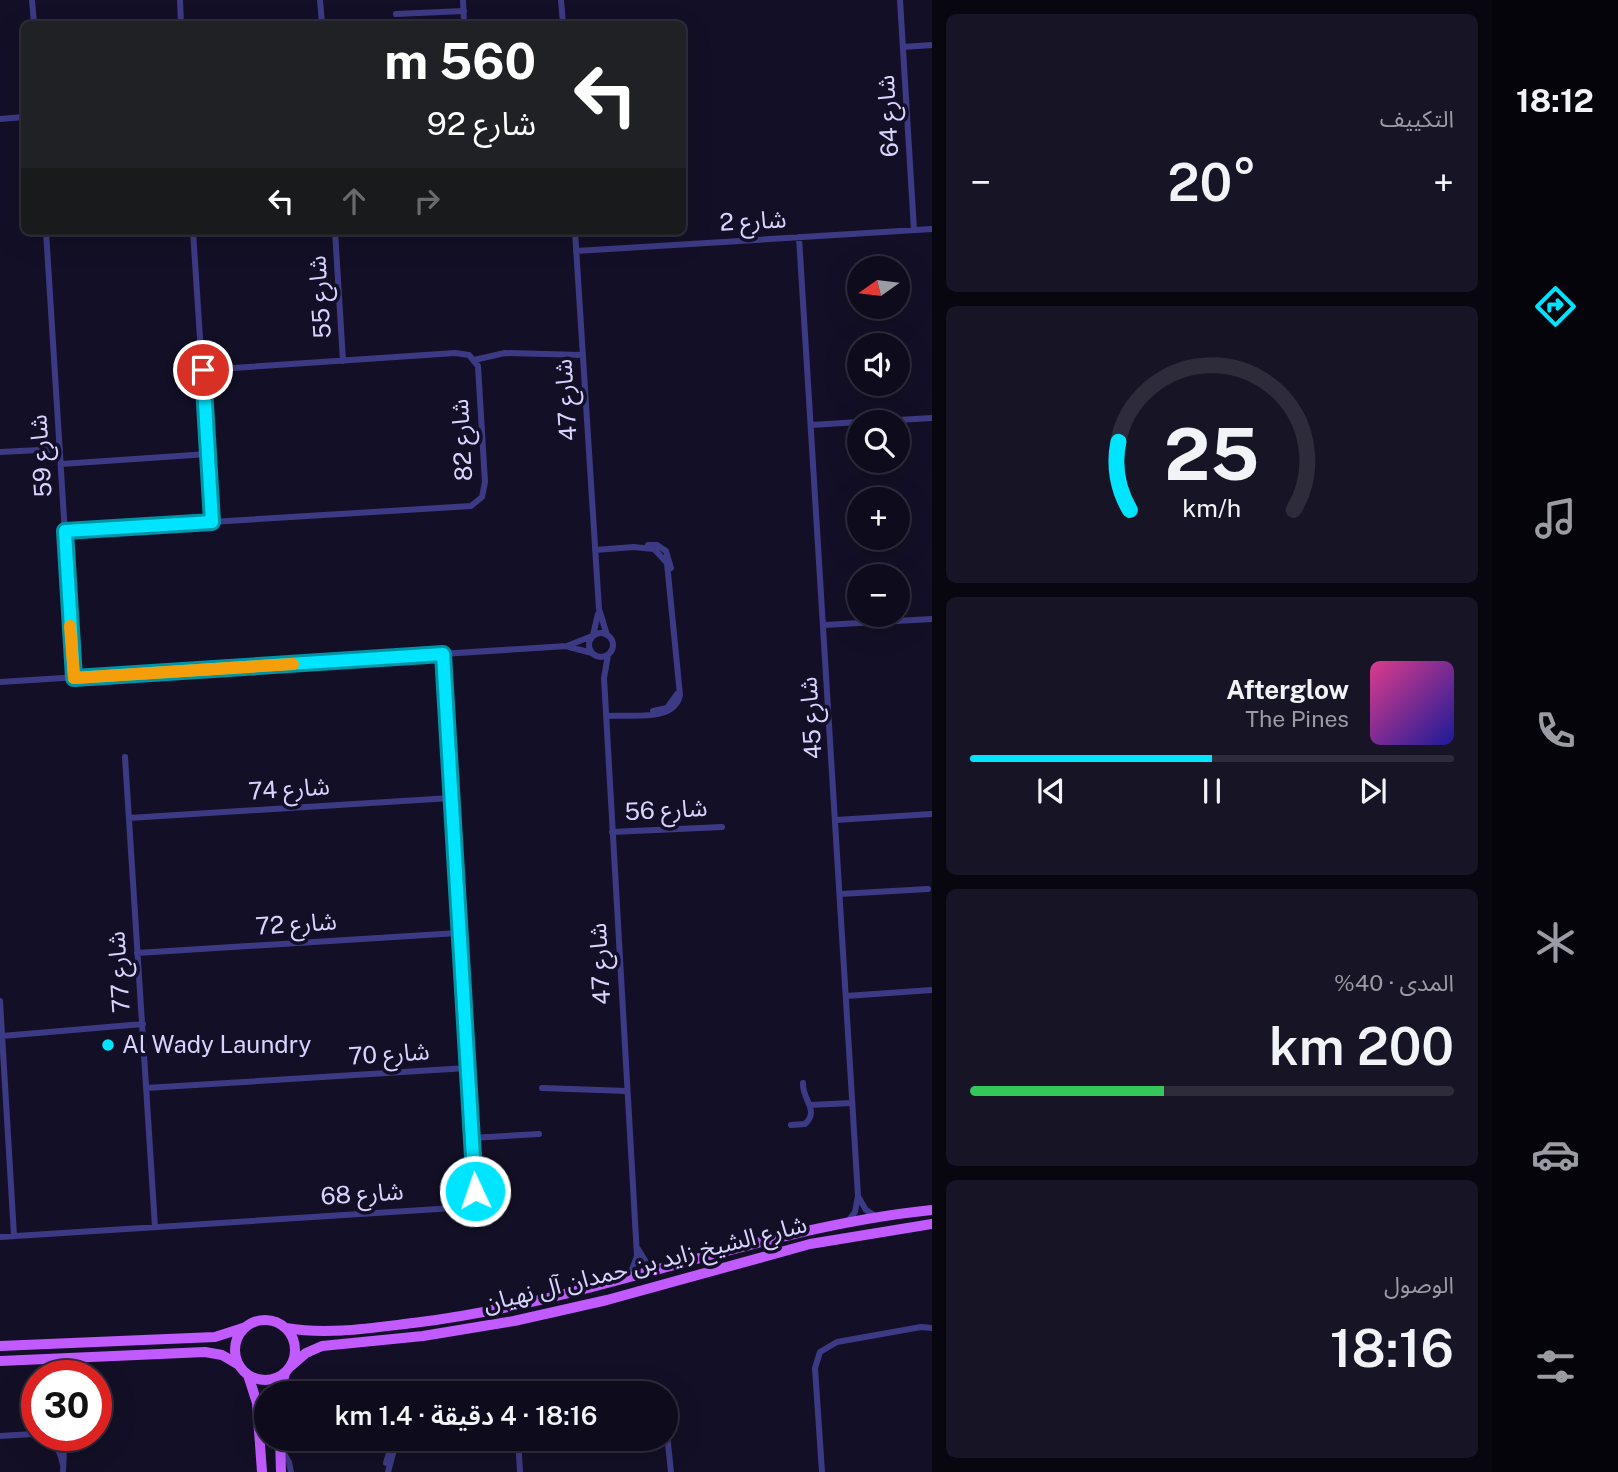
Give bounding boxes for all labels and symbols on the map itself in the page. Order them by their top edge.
street label: شارع 64 [871,74,907,158]
street label: شارع 2 [719,204,787,240]
street label: شارع 55 [302,254,340,340]
north arrow [847,256,910,318]
pin [173,340,233,400]
street label: شارع 47 [548,358,586,442]
street label: شارع 82 [445,398,481,482]
street label: شارع 59 [23,413,61,498]
street label: شارع 45 [793,675,831,760]
street label: شارع 74 [247,771,331,809]
street label: شارع 56 [624,793,708,829]
street label: شارع 72 [254,906,338,944]
street label: شارع 47 [583,922,619,1006]
street label: شارع 77 [101,930,139,1014]
place label: Al Wady Laundry [122,1030,311,1058]
street label: شارع 70 [347,1036,431,1074]
marker: Al Wady Laundry [100,1037,116,1053]
position arrow [438,1154,512,1228]
street label: شارع 68 [320,1176,405,1214]
street label: شارع الشيخ زايد بن حمدان آل نهيان [480,1209,811,1321]
speed limit sign: 30 [21,1360,112,1451]

